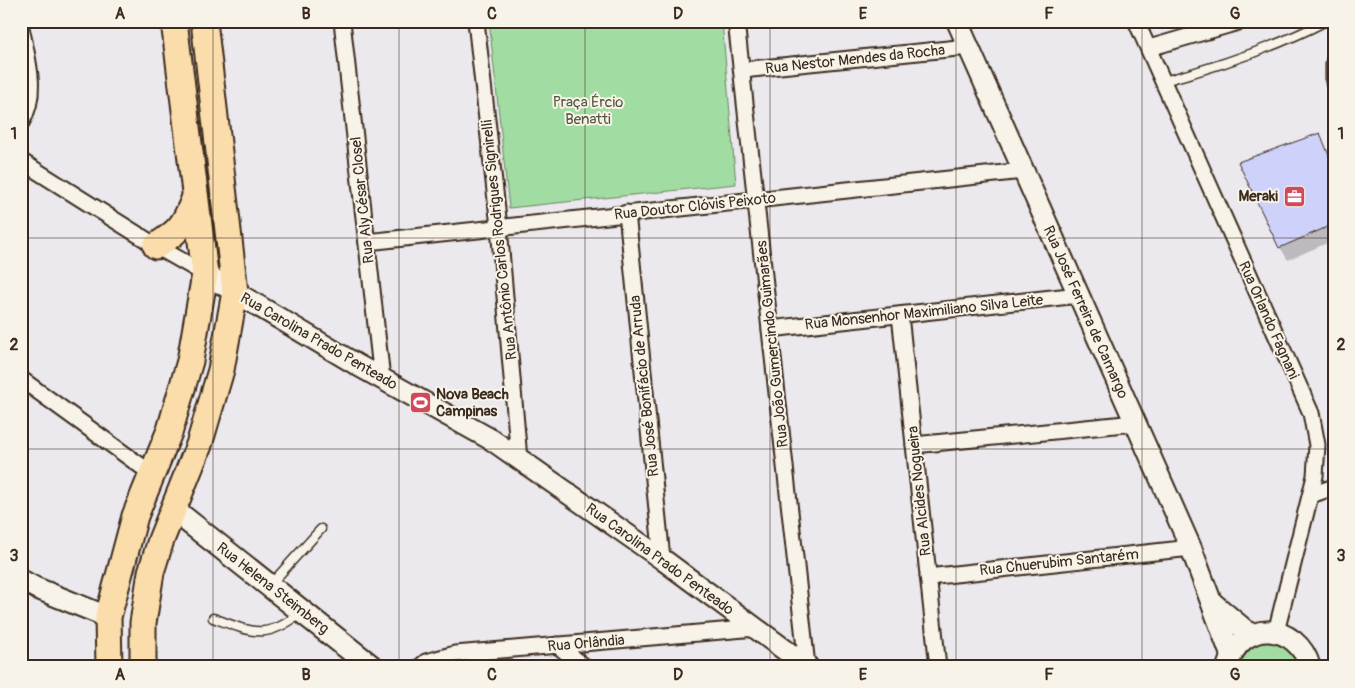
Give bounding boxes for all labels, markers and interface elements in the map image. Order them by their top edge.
text: A [115,4,126,24]
text: B [301,4,311,24]
text: C [487,4,497,24]
text: D [673,4,683,24]
text: E [859,4,868,24]
text: F [1044,4,1054,24]
text: G [1230,4,1241,24]
street label: Rua Nestor Mendes da Rocha [764,41,946,78]
park label: Praça Ércio Benatti [553,93,623,129]
street label: Rua Antônio Carlos Rodrigues Signirelli [477,119,522,361]
text: 1 [11,124,17,144]
text: 1 [1338,124,1344,144]
street label: Rua Aly César Closel [346,136,379,264]
office icon: Meraki [1282,184,1306,208]
place label: Meraki [1239,187,1278,206]
street label: Rua Doutor Clóvis Peixoto [613,189,777,224]
street label: Rua José Ferreira de Camargo [1039,223,1132,402]
street label: Rua João Gumercindo Guimarães [752,239,793,448]
street label: Rua Orlando Fagnani [1234,258,1303,382]
street label: Rua Carolina Prado Penteado [237,289,401,394]
street label: Rua Monsenhor Maximiliano Silva Leite [804,290,1045,334]
street label: Rua José Bonifácio de Arruda [626,294,663,478]
text: 2 [10,335,19,355]
text: 2 [1337,335,1346,355]
place label: Nova Beach Campinas [436,385,509,421]
sports icon: Nova Beach Campinas [408,391,432,415]
street label: Rua Alcides Nogueira [903,425,936,557]
street label: Rua Carolina Prado Penteado [582,499,738,620]
street label: Rua Helena Steimberg [213,539,333,638]
street label: Rua Chuerubim Santarém [978,545,1140,580]
text: 3 [10,546,19,566]
text: 3 [1337,546,1346,566]
street label: Rua Orlândia [547,631,625,656]
text: A [115,665,126,685]
text: B [301,665,311,685]
text: C [487,665,497,685]
text: D [673,665,683,685]
text: E [859,665,868,685]
text: F [1044,665,1054,685]
text: G [1230,665,1241,685]

